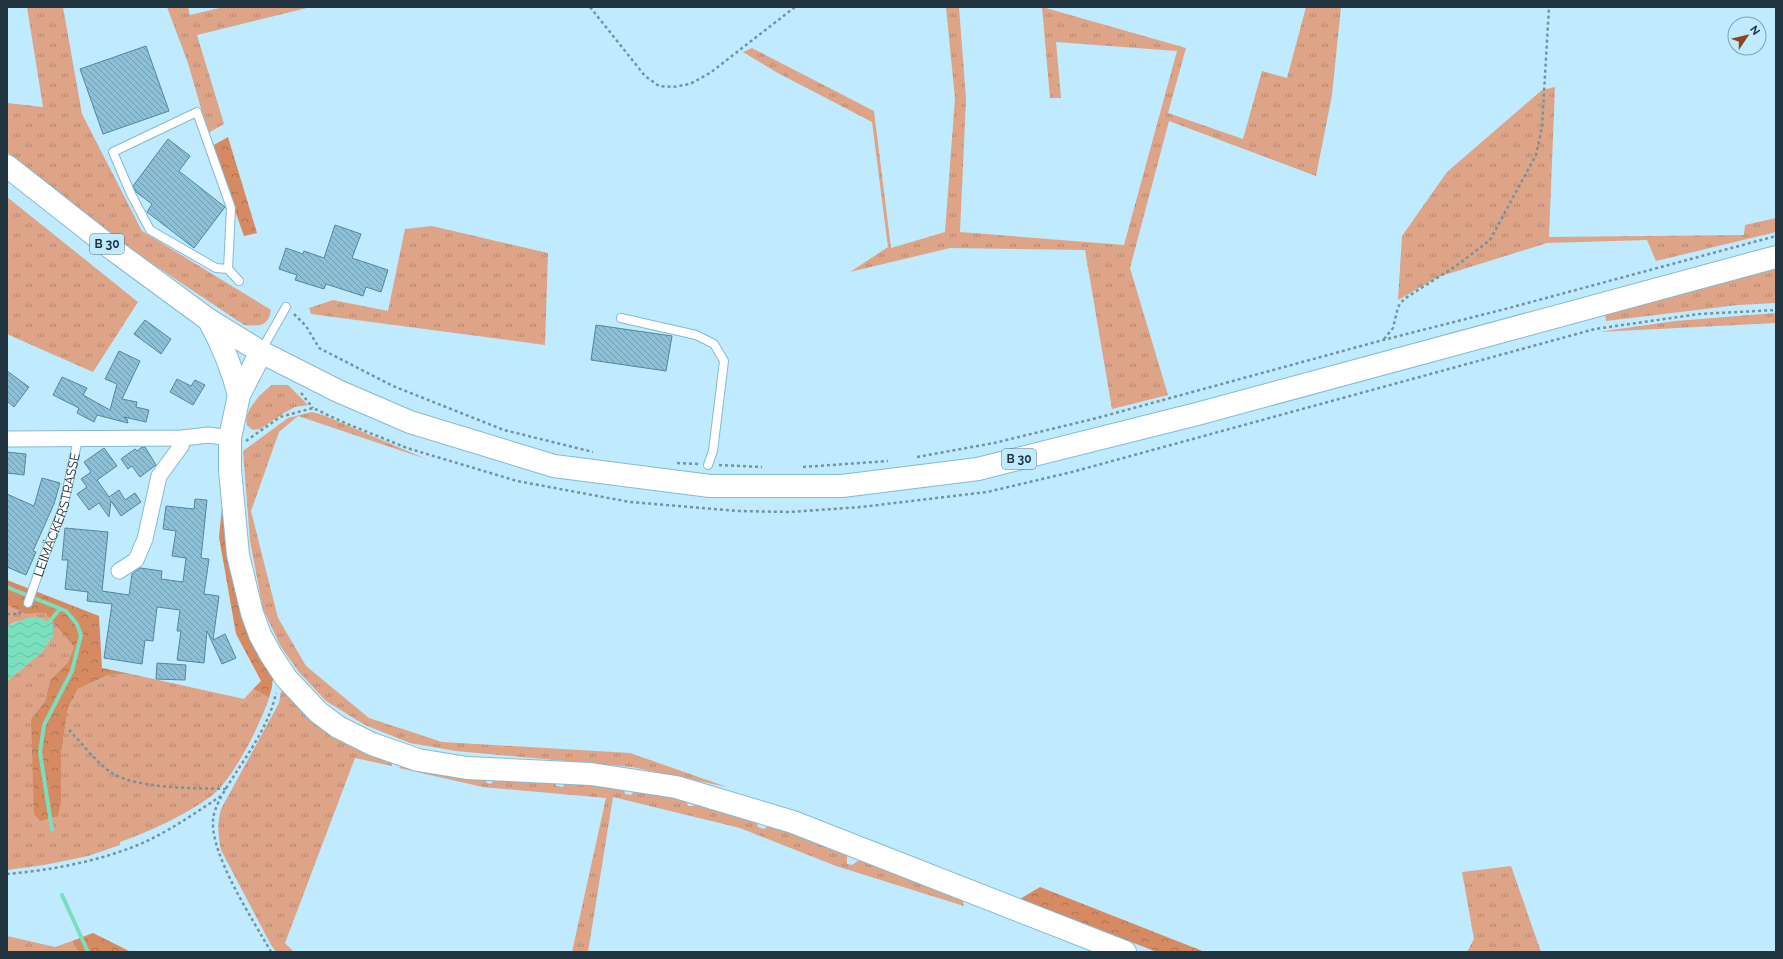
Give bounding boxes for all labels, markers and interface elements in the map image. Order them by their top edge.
north arrow [1727,16,1767,56]
text: N [1747,23,1763,38]
road number: B 30 [90,234,124,254]
road number: B 30 [1002,449,1036,469]
street label: LEIMÄCKERSTRASSE [30,451,82,579]

